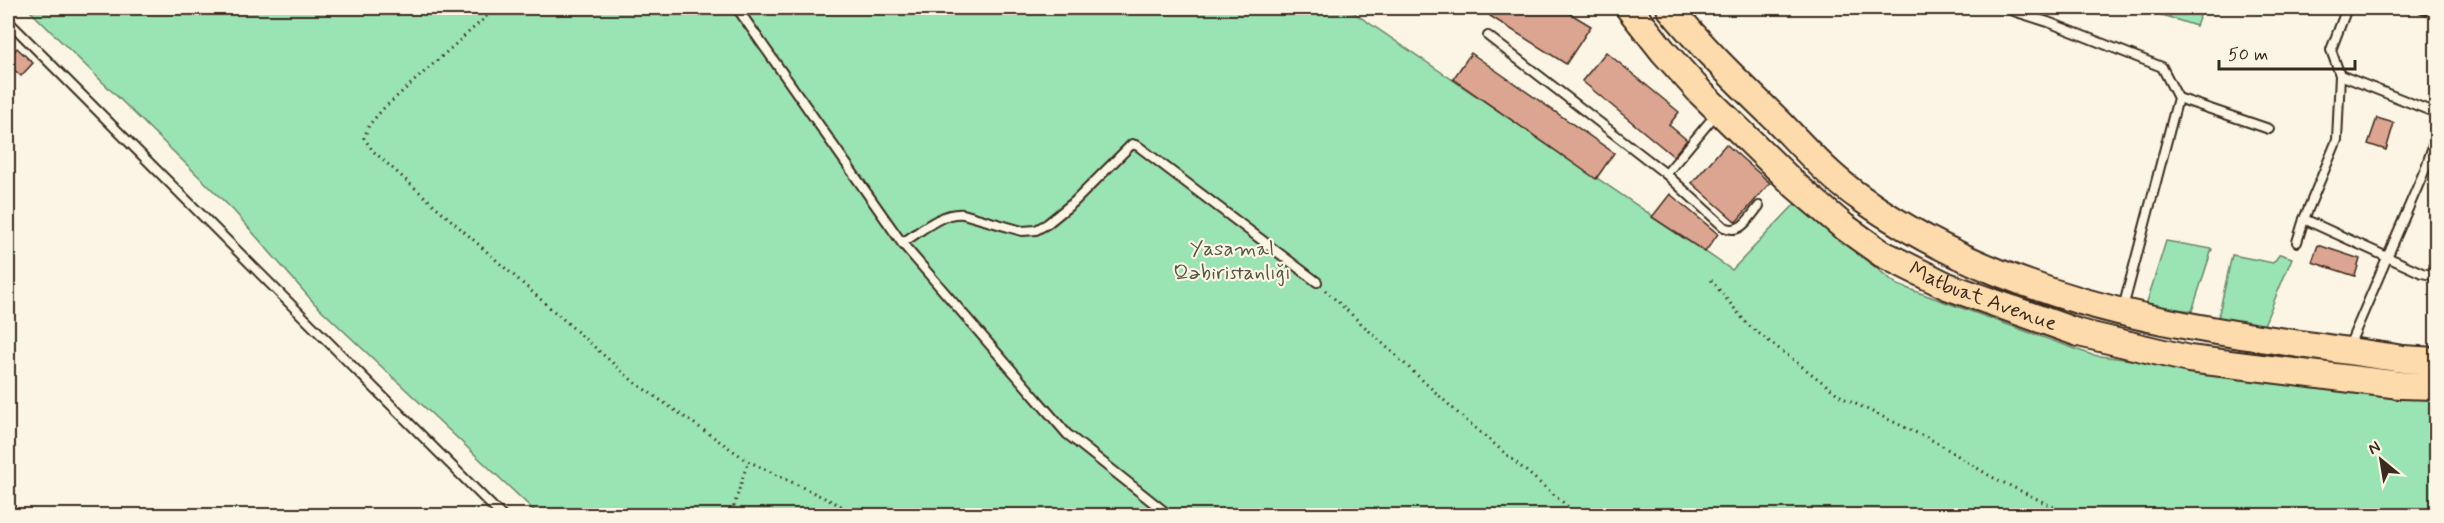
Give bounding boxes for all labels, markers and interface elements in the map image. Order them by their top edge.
scale bar [2219,33,2356,71]
text: 50 m [2228,43,2268,67]
park label: Yasamal Qəbiristanlığı [1173,235,1291,287]
street label: Matbuat Avenue [1904,255,2061,338]
north arrow [2351,430,2411,490]
text: N [2364,437,2384,460]

